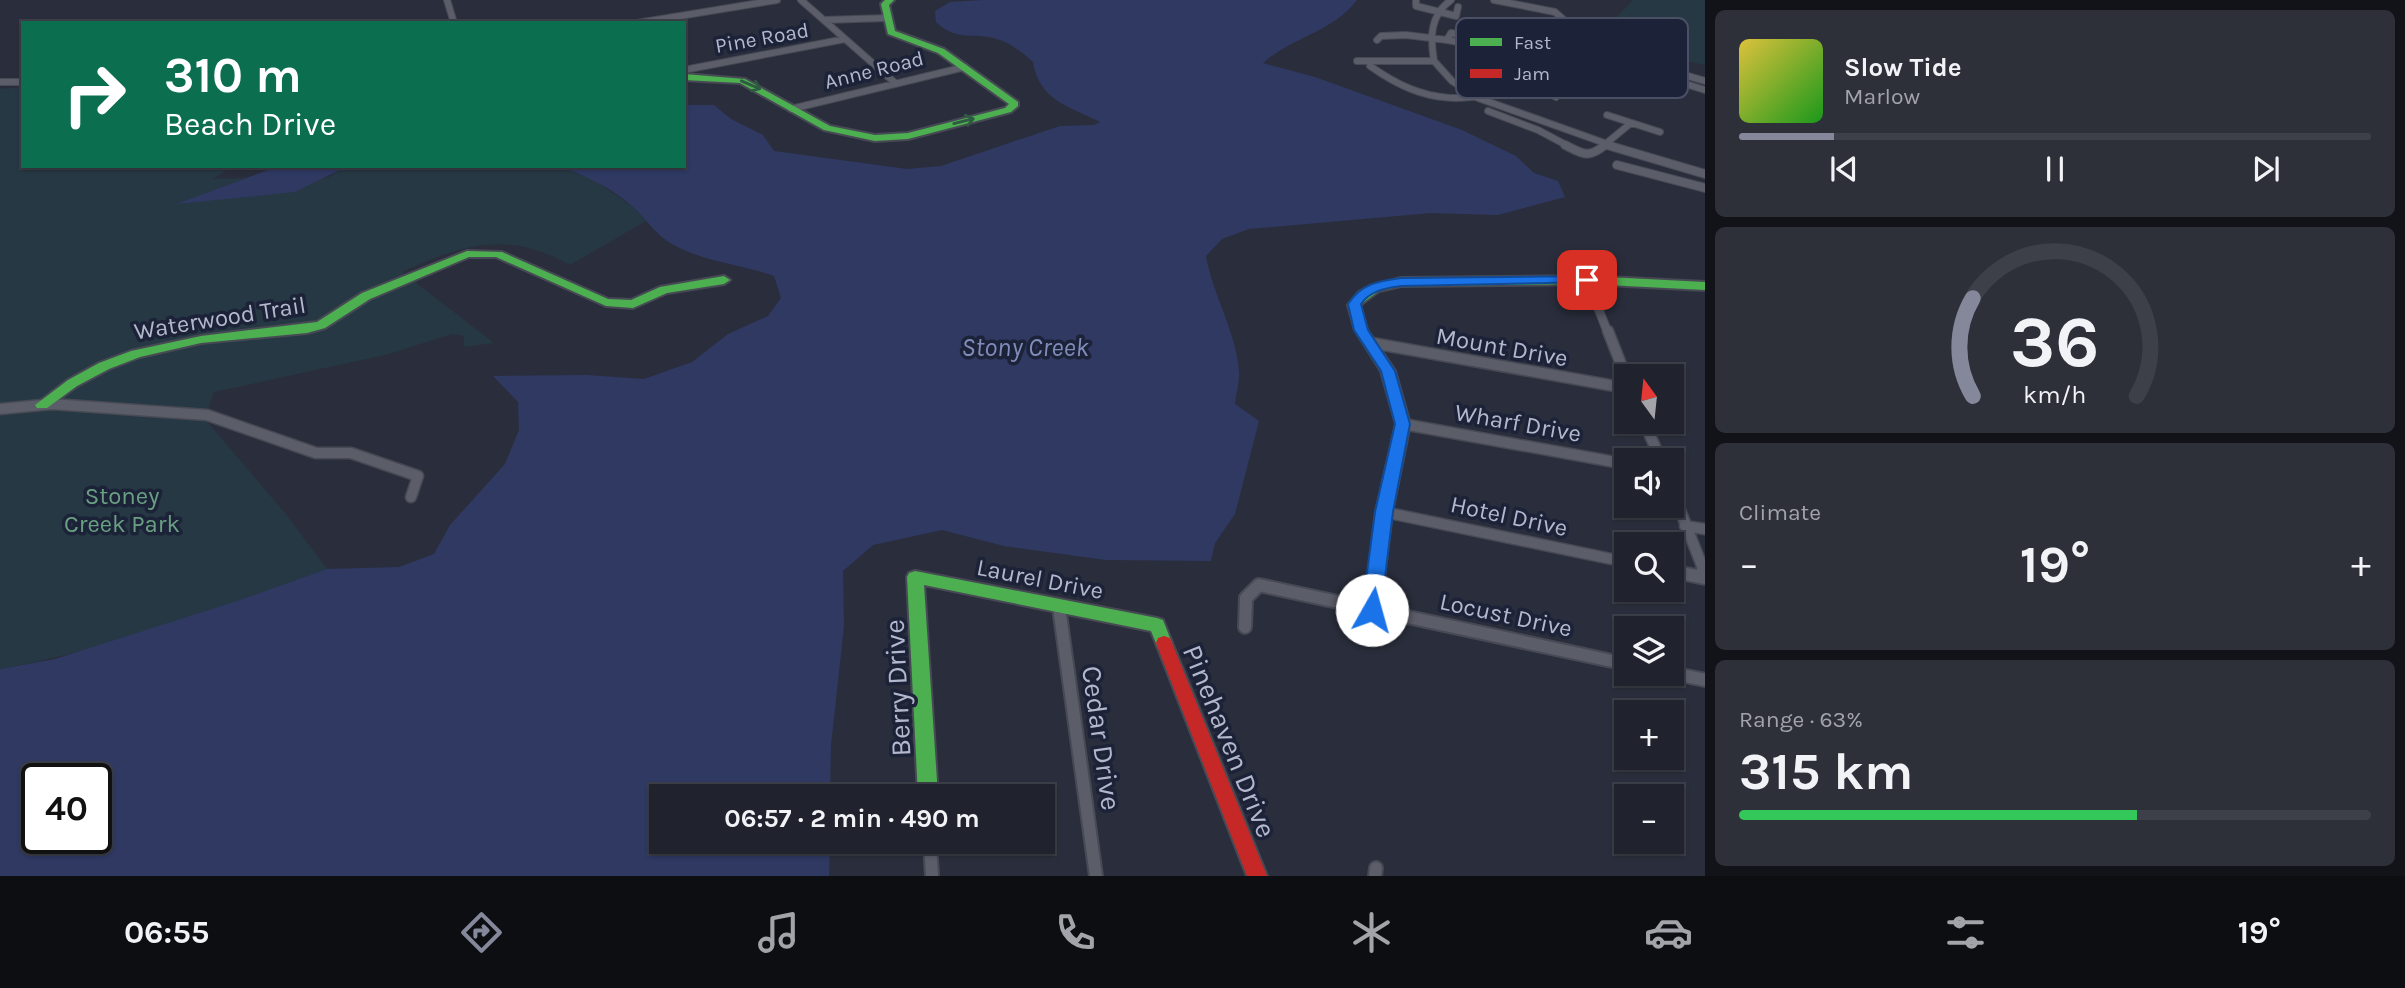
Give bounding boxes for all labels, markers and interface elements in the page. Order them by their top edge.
street label: Pine Road [713,18,811,58]
legend [1456,18,1688,98]
text: Fast [1514,32,1551,54]
street label: Anne Road [822,46,926,94]
text: 310 m [164,47,302,104]
icon: right [49,49,140,140]
text: Slow Tide [1844,52,1962,83]
text: Jam [1514,63,1550,85]
one-way arrow [740,80,761,93]
text: Marlow [1844,83,1920,110]
text: Beach Drive [164,106,336,143]
one-way arrow [953,114,975,127]
icon: previous [1825,150,1863,188]
icon: pause [2036,150,2074,188]
icon: next [2247,150,2285,188]
pin [1557,250,1617,310]
icon: arrive [1568,261,1606,299]
street label: Waterwood Trail [132,291,308,345]
text: 36 [2010,299,2100,384]
street label: Mount Drive [1434,322,1570,372]
water label: Stony Creek [961,332,1089,363]
north arrow [1614,364,1684,434]
map controls [1614,364,1684,854]
text: km/h [2023,380,2087,409]
street label: Wharf Drive [1453,398,1583,448]
button: sound [1614,448,1684,518]
park label: Stoney Creek Park [64,482,180,538]
street label: Hotel Drive [1448,490,1570,542]
text: Climate [1739,499,1821,526]
button: search [1614,532,1684,602]
text: 19° [2020,534,2090,595]
text: − [1739,542,1759,587]
text: + [2351,542,2371,587]
street label: Laurel Drive [974,553,1106,605]
position arrow [1335,573,1409,647]
street label: Locust Drive [1437,587,1575,643]
button: layers [1614,616,1684,686]
street label: Berry Drive [877,619,918,757]
street label: Pinehaven Drive [1176,640,1283,842]
street label: Cedar Drive [1075,664,1128,813]
button: + [1614,700,1684,770]
text: Range · 63% [1739,706,1863,733]
text: 315 km [1739,741,1913,802]
speed limit sign: 40 [21,763,112,854]
button: − [1614,784,1684,854]
text: 06:57 · 2 min · 490 m [724,803,980,834]
icon: directions [457,908,506,957]
icon: music [754,908,803,957]
icon: phone [1051,908,1100,957]
icon: climate [1347,908,1396,957]
icon: car [1644,908,1693,957]
icon: filters [1941,908,1990,957]
text: 06:55 [124,914,209,951]
text: 19° [2238,914,2281,951]

